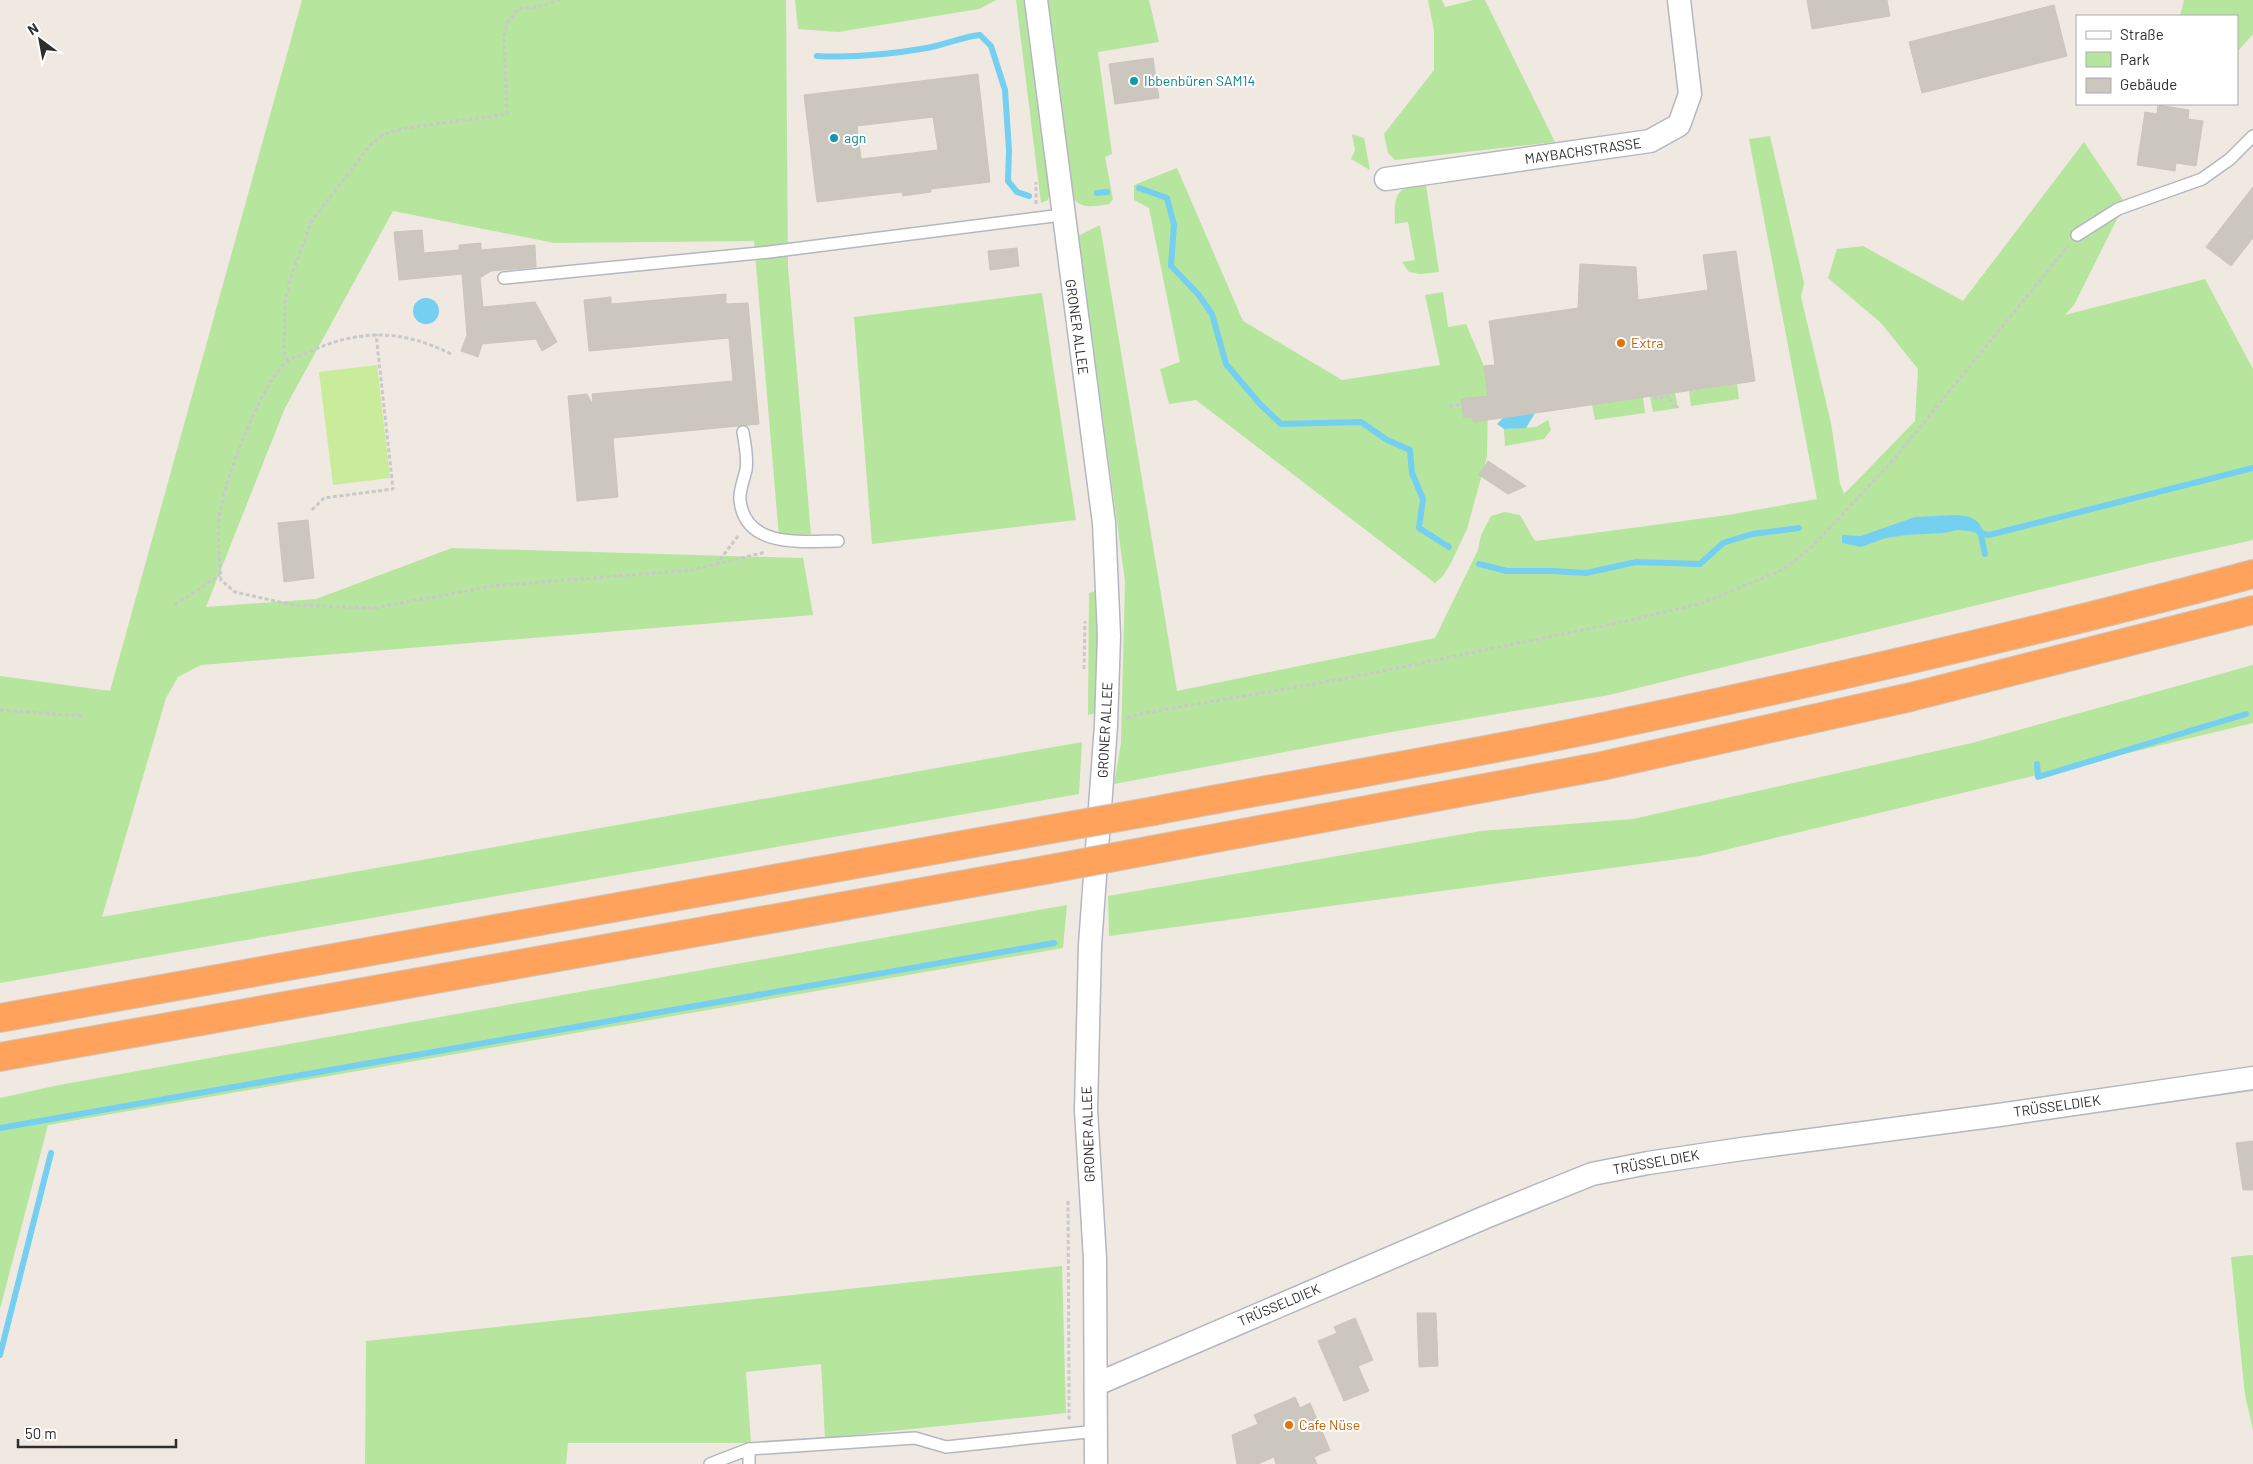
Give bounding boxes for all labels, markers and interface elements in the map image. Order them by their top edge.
north arrow [15,15,65,65]
legend [2076,15,2238,105]
text: N [24,19,41,38]
text: Straße [2120,25,2164,43]
text: Park [2120,50,2150,68]
place label: Ibbenbüren SAM14 [1144,72,1255,89]
marker: Ibbenbüren SAM14 [1128,75,1140,87]
text: Gebäude [2120,75,2177,93]
place label: agn [844,129,866,146]
marker: agn [828,132,840,144]
street label: MAYBACHSTRASSE [1524,134,1642,167]
street label: GRONER ALLEE [1062,278,1093,376]
place label: Extra [1631,334,1663,351]
marker: Extra [1615,337,1627,349]
street label: GRONER ALLEE [1093,681,1116,779]
street label: GRONER ALLEE [1077,1086,1098,1182]
street label: TRÜSSELDIEK [2012,1091,2102,1120]
street label: TRÜSSELDIEK [1611,1145,1701,1177]
street label: TRÜSSELDIEK [1235,1279,1323,1329]
scale bar [18,1416,175,1448]
place label: Cafe Nüse [1299,1416,1360,1433]
marker: Cafe Nüse [1283,1419,1295,1431]
text: 50 m [25,1424,57,1442]

